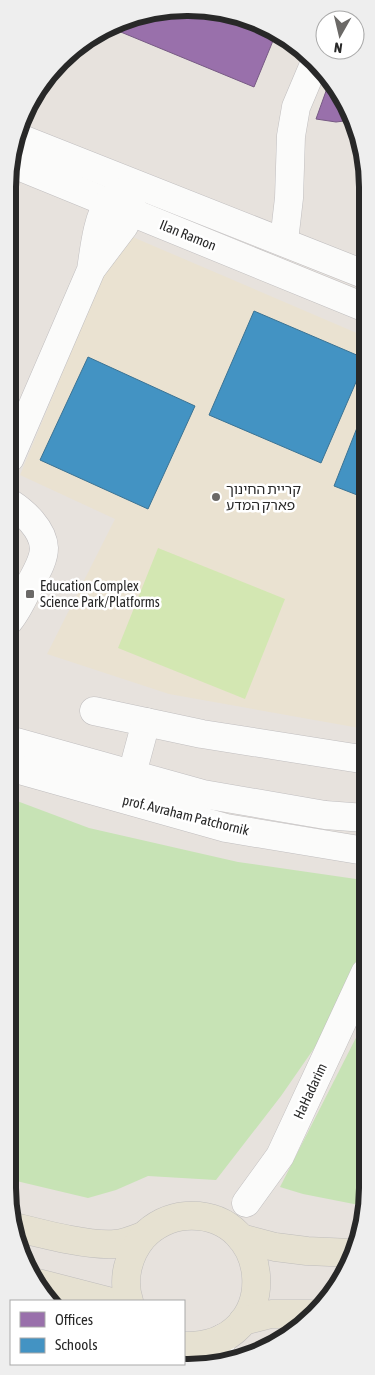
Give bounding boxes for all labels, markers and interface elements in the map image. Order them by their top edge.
north arrow [315,10,365,60]
text: N [333,39,343,56]
street label: Ilan Ramon [157,216,219,254]
place label: קריית החינוך פארק המדע [226,481,301,513]
marker: קריית החינוך פארק המדע [210,491,222,503]
place label: Education Complex Science Park/Platforms [40,578,160,610]
marker: Education Complex Science Park/Platforms [24,588,36,600]
street label: prof. Avraham Patchornik [121,792,251,838]
street label: HaHadarim [290,1060,330,1122]
legend [10,1300,185,1365]
text: Offices [55,1311,93,1328]
text: Schools [55,1336,98,1353]

